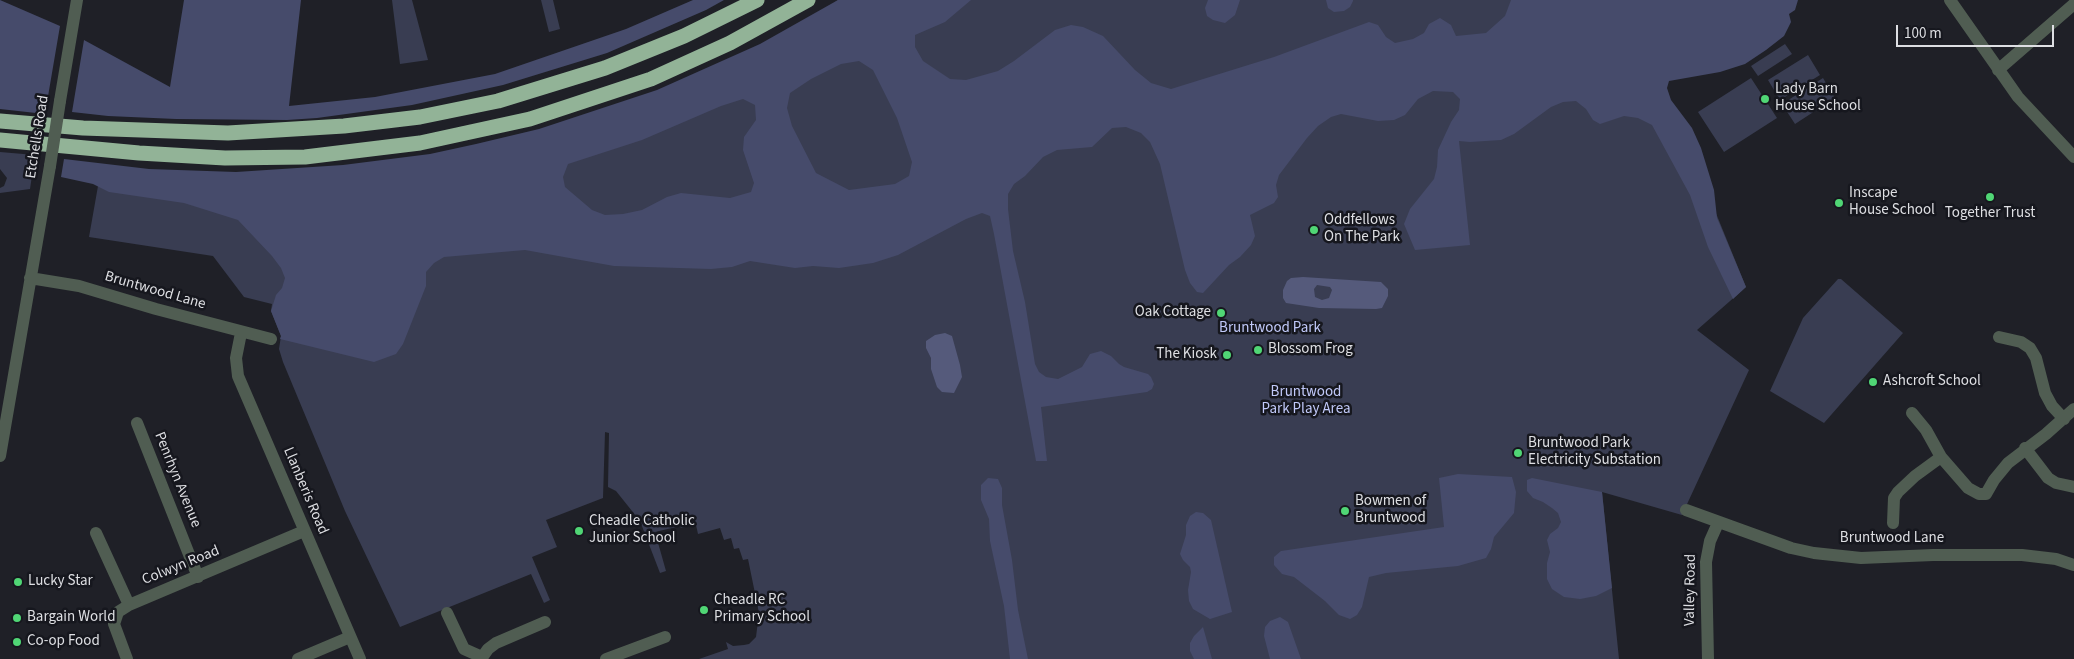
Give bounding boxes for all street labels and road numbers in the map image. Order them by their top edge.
street label: Etchells Road [23,94,53,180]
street label: Bruntwood Lane [102,268,208,314]
street label: Penrhyn Avenue [150,430,204,530]
street label: Llanberis Road [279,445,331,537]
street label: Bruntwood Lane [1840,530,1944,548]
street label: Colwyn Road [140,542,222,590]
street label: Valley Road [1681,554,1701,626]

